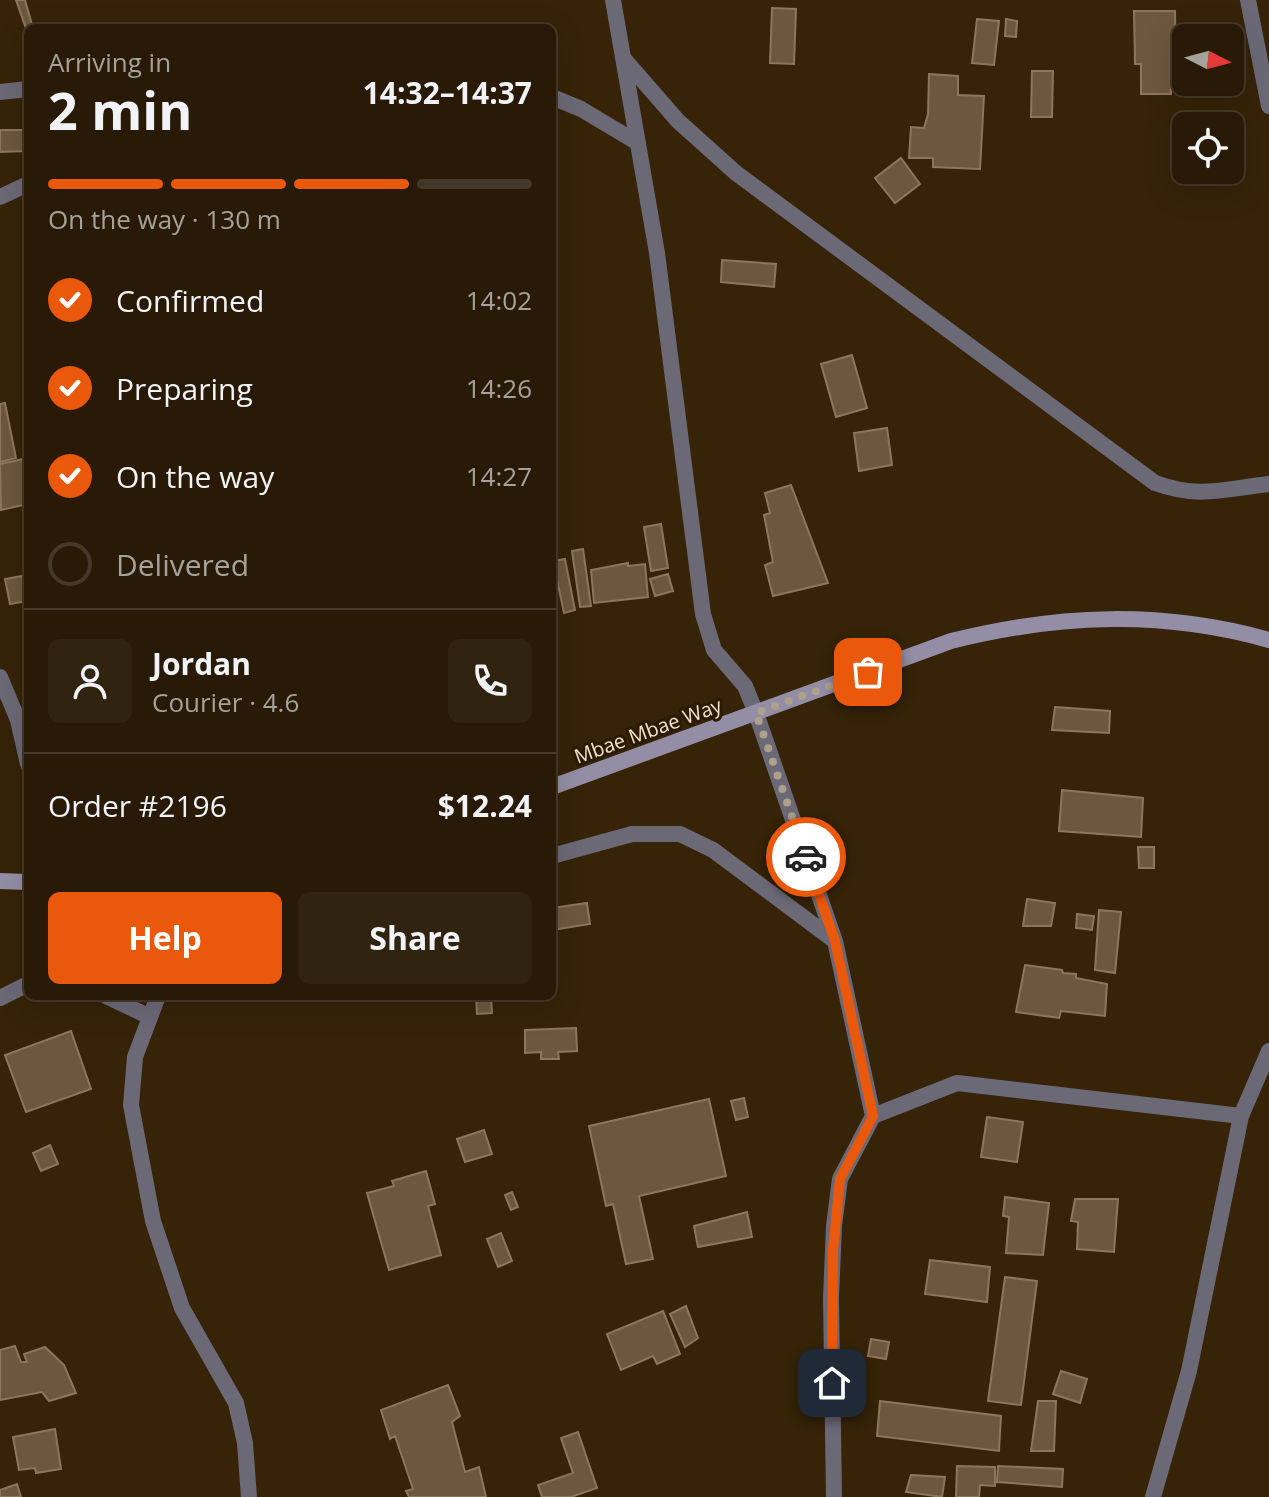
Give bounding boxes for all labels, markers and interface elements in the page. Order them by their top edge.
north arrow [1172,24,1244,96]
map controls [1172,24,1244,184]
text: Arriving in [48,44,171,80]
text: 14:32–14:37 [363,72,532,113]
text: 2 min [48,74,192,145]
button: locate [1172,112,1244,184]
text: On the way · 130 m [48,201,281,237]
icon: check [48,278,92,322]
text: Confirmed [116,280,264,321]
text: 14:02 [466,282,532,318]
icon: check [48,366,92,410]
text: Preparing [116,368,253,409]
text: 14:26 [466,370,532,406]
icon: check [48,454,92,498]
text: On the way [116,456,274,497]
text: 14:27 [466,458,532,494]
text: Delivered [116,544,249,585]
pin [834,638,902,706]
button: person [48,639,132,723]
button: phone [448,639,532,723]
text: Jordan [152,643,251,684]
icon: bag [846,650,890,694]
text: Courier · 4.6 [152,684,299,720]
street label: Mbae Mbae Way [570,691,726,770]
text: Order #2196 [48,785,227,826]
text: $12.24 [438,785,532,826]
courier [766,817,846,897]
icon: car [784,835,828,879]
button: Help [48,892,282,984]
button: Share [298,892,532,984]
pin [798,1349,866,1417]
icon: home [810,1361,854,1405]

